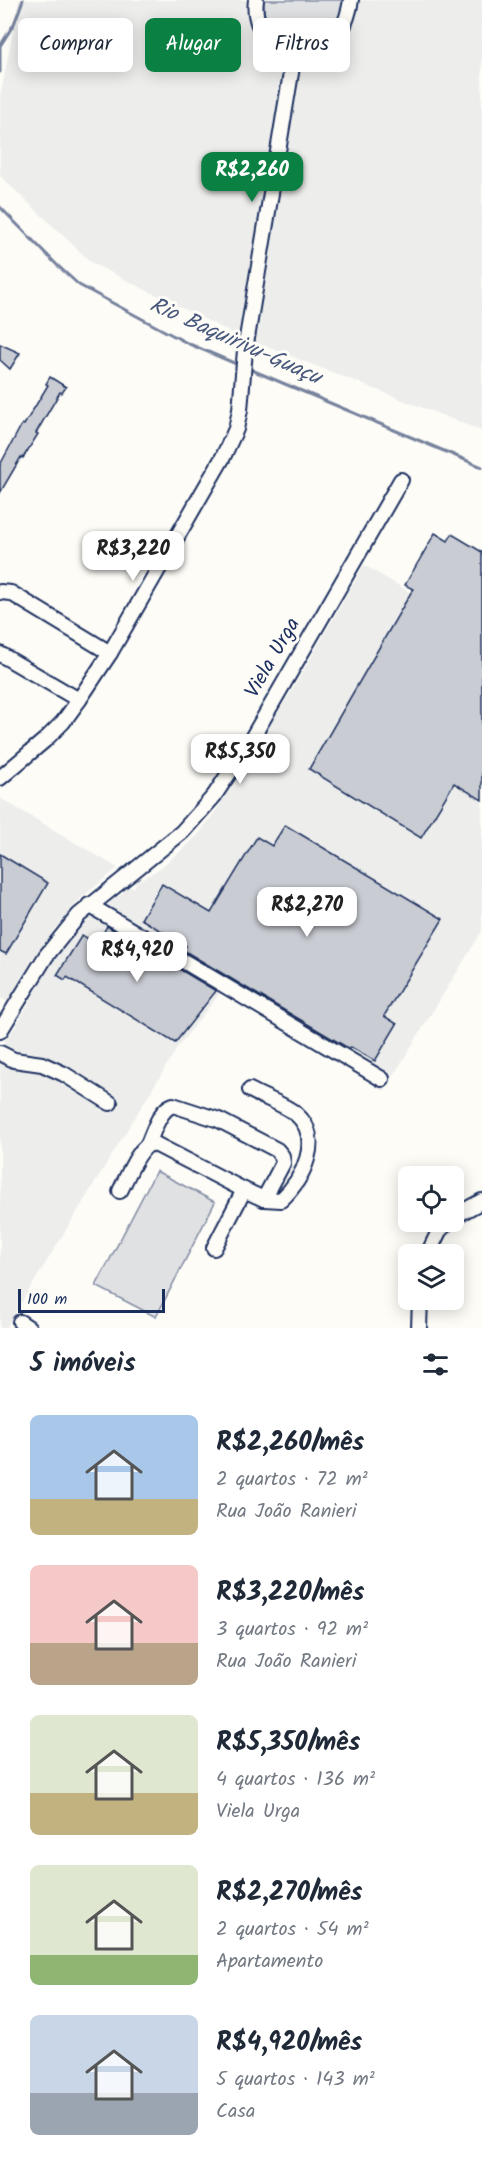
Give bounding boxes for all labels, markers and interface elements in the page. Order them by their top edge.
chip: Comprar [18,18,133,72]
chip: Alugar [145,18,241,72]
chip: Filtros [253,18,350,72]
pin: R$2,260 [197,152,307,203]
text: R$2,260 [215,155,289,187]
water label: Rio Baquirivu-Guaçu [144,288,329,397]
pin: R$3,220 [78,531,188,582]
text: R$3,220 [96,534,170,566]
street label: Viela Urga [237,611,309,705]
pin: R$5,350 [185,734,295,785]
text: R$5,350 [205,737,275,769]
pin: R$2,270 [252,887,362,938]
text: R$2,270 [271,890,343,922]
pin: R$4,920 [82,932,192,983]
text: R$4,920 [101,935,173,967]
map controls [398,1166,464,1310]
button: locate [398,1166,464,1232]
button: layers [398,1244,464,1310]
scale bar [18,1286,165,1314]
text: 100 m [27,1287,67,1312]
text: 5 imóveis [30,1343,136,1385]
icon: filters [419,1348,452,1381]
text: R$2,260/mês [216,1422,364,1464]
icon: home [78,1439,150,1511]
text: 2 quartos · 72 m² [216,1464,368,1496]
text: Rua João Ranieri [216,1496,357,1528]
text: R$3,220/mês [216,1572,364,1614]
icon: home [78,1589,150,1661]
text: 3 quartos · 92 m² [216,1614,368,1646]
text: Rua João Ranieri [216,1646,357,1678]
text: R$5,350/mês [216,1722,360,1764]
icon: home [78,1739,150,1811]
text: 4 quartos · 136 m² [216,1764,375,1796]
text: Viela Urga [216,1796,300,1828]
text: R$2,270/mês [216,1872,362,1914]
icon: home [78,1889,150,1961]
text: 2 quartos · 54 m² [216,1914,369,1946]
text: Apartamento [216,1946,323,1978]
text: R$4,920/mês [216,2022,362,2064]
icon: home [78,2039,150,2111]
text: 5 quartos · 143 m² [216,2064,375,2096]
text: Casa [216,2096,255,2128]

